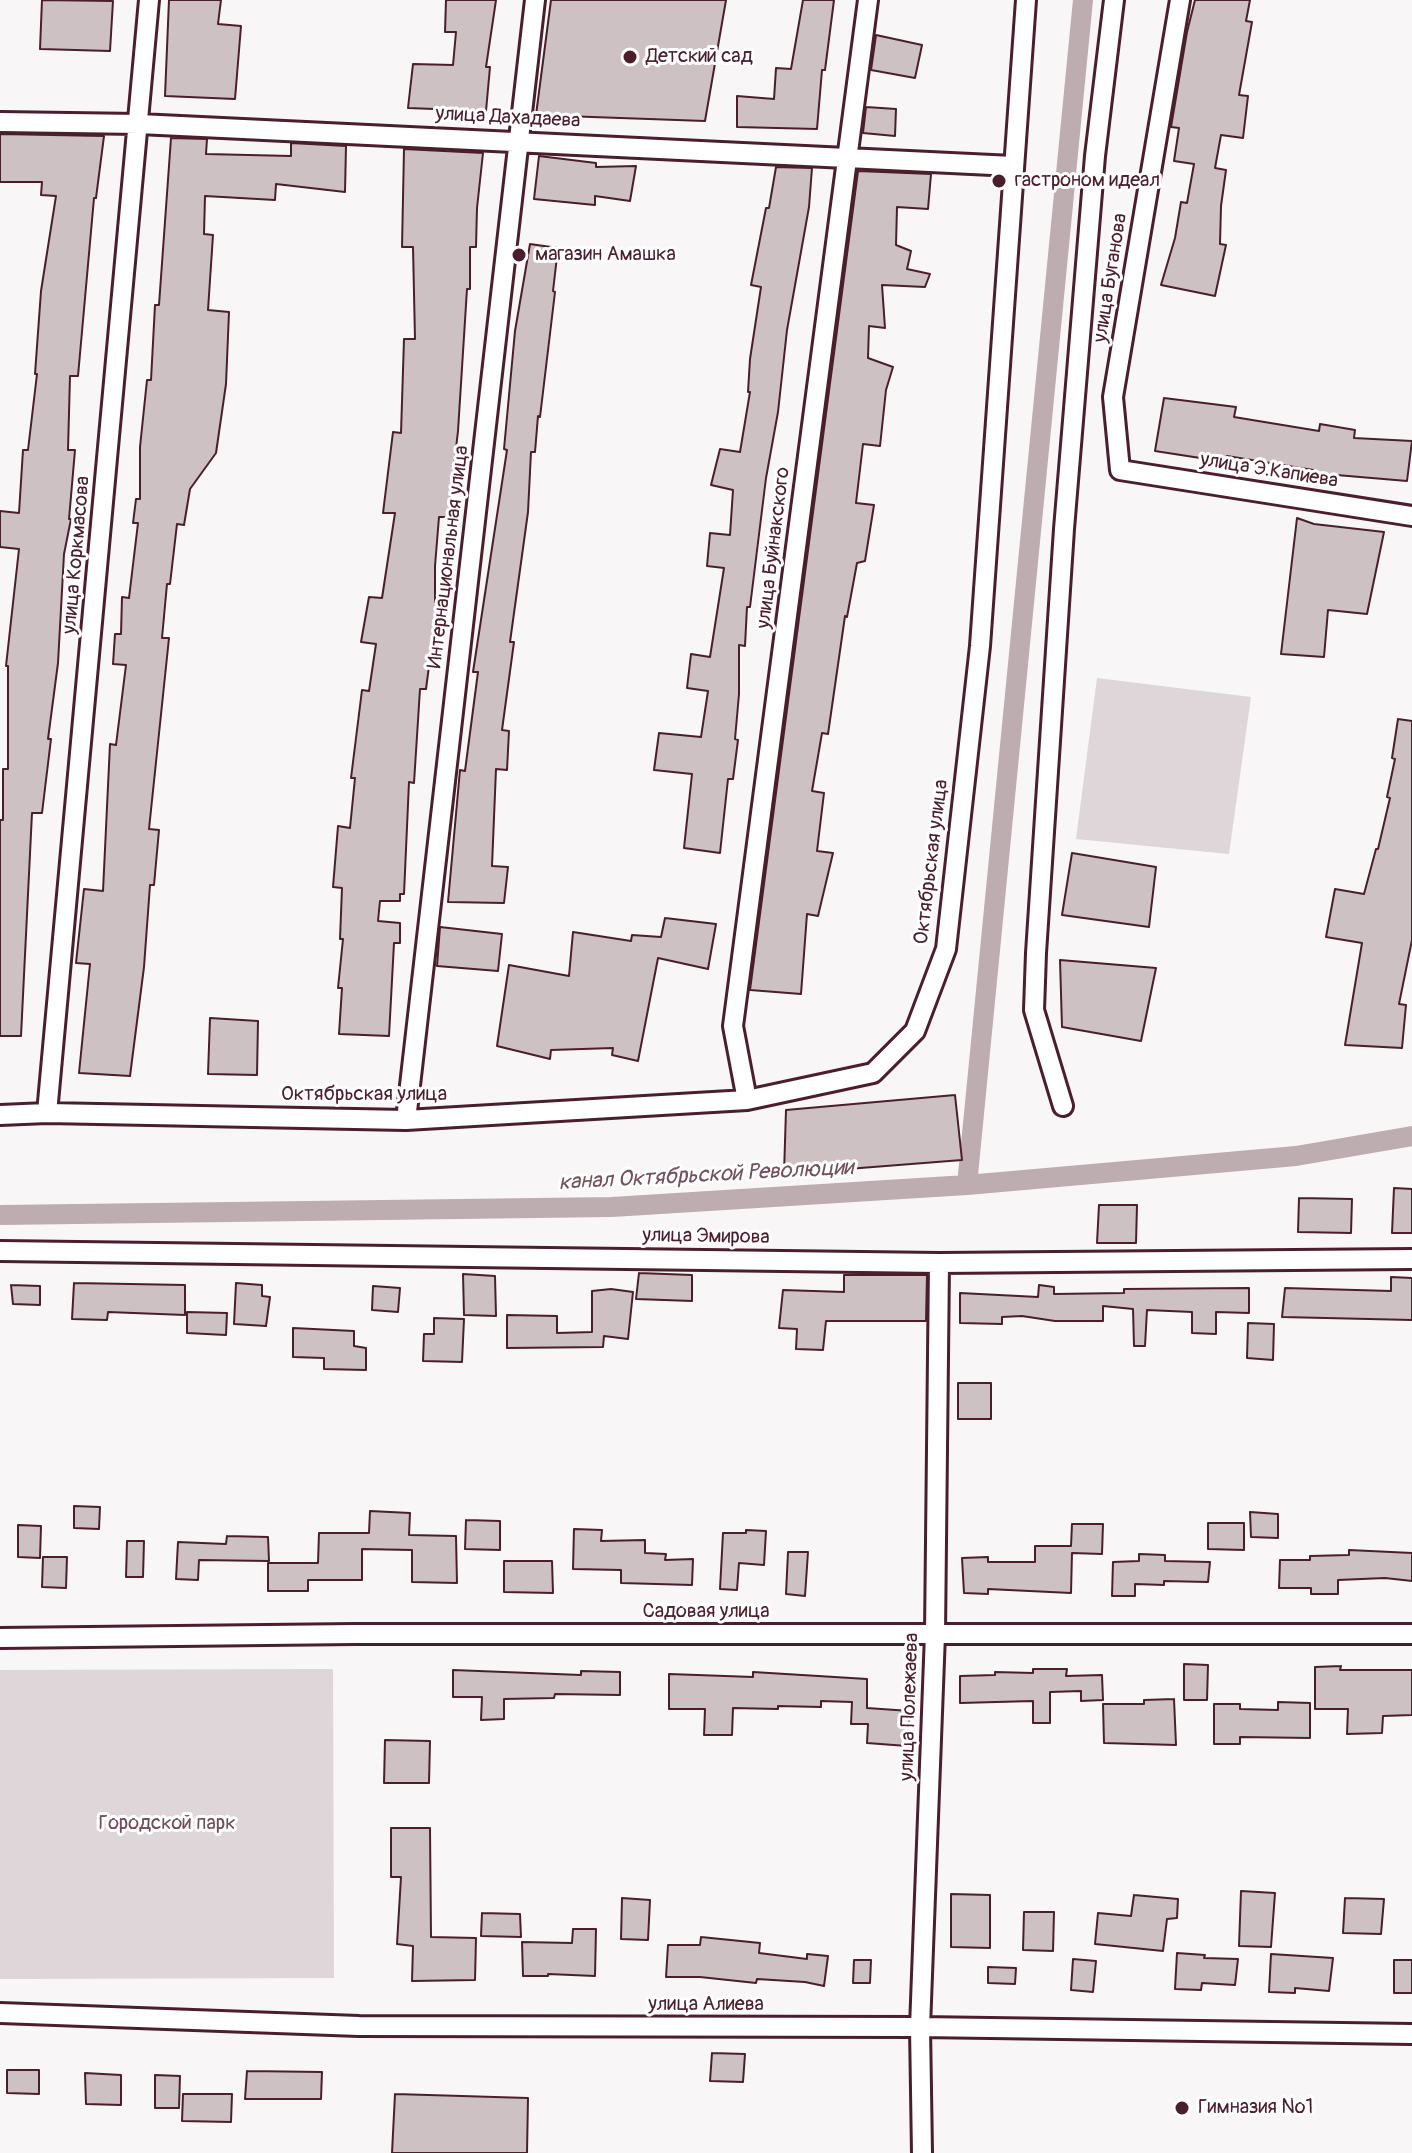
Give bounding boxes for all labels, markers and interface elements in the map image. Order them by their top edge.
place label: Детский сад [646,45,753,69]
marker: Детский сад [621,48,639,66]
street label: улица Дахадаева [435,102,581,134]
place label: гастроном идеал [1015,169,1160,193]
marker: гастроном идеал [990,172,1008,190]
street label: улица Буганова [1089,212,1133,344]
place label: магазин Амашка [535,243,676,267]
marker: магазин Амашка [510,246,528,264]
street label: Интернациональная улица [423,444,475,670]
street label: улица Э.Капиева [1198,448,1340,494]
street label: улица Буйнакского [752,466,796,630]
street label: улица Коркмасова [58,475,96,635]
street label: Октябрьская улица [910,778,954,946]
street label: Октябрьская улица [281,1083,447,1107]
water label: канал Октябрьской Революции [558,1155,854,1197]
street label: улица Эмирова [642,1224,770,1250]
street label: Садовая улица [642,1600,770,1624]
street label: улица Полежаева [895,1632,925,1782]
park label: Городской парк [99,1812,235,1836]
street label: улица Алиева [648,1993,764,2017]
place label: Гимназия №1 [1198,2096,1313,2120]
marker: Гимназия №1 [1173,2099,1191,2117]

